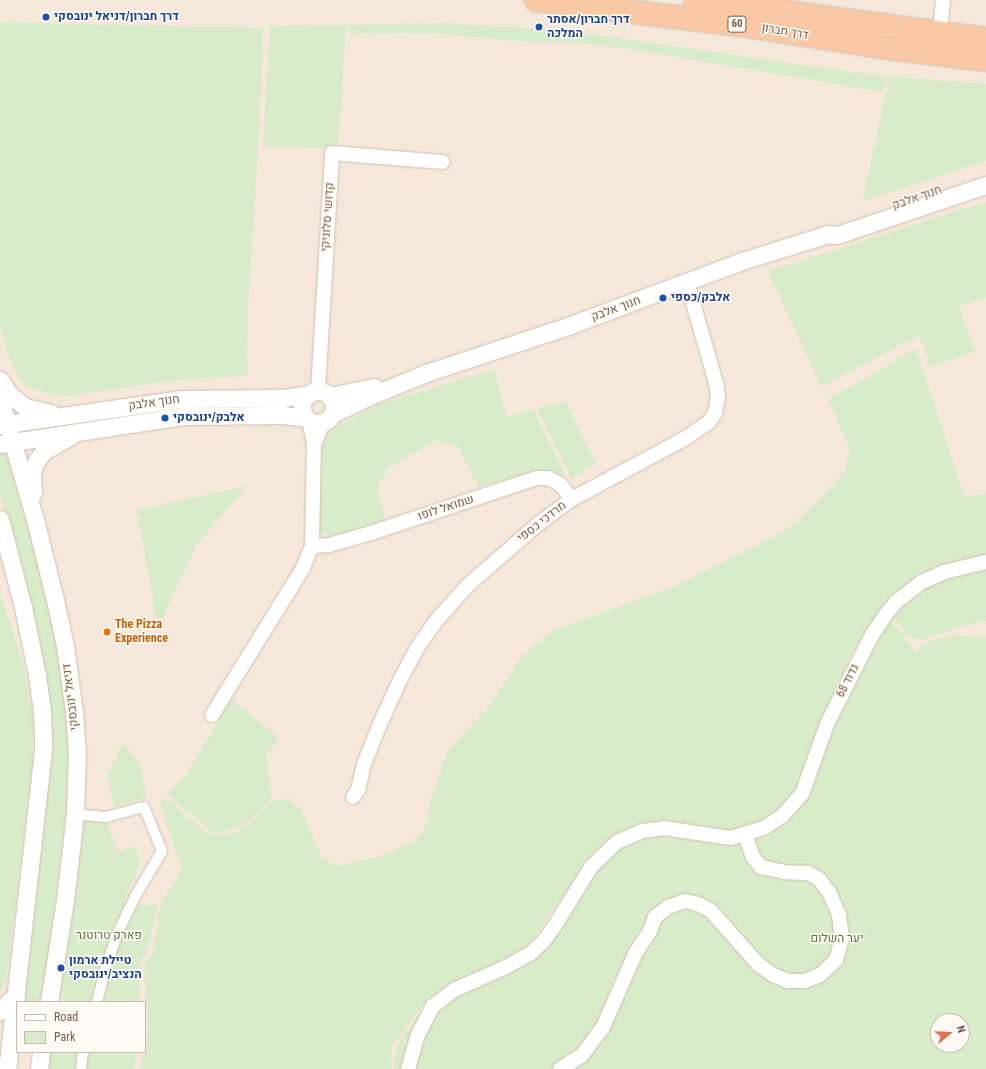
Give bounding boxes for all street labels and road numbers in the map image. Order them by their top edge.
road number: 60 [727,15,747,33]
street label: דרך חברון [760,21,810,43]
street label: קדושי סלוניקי [318,182,338,252]
street label: חנוך אלבק [890,183,944,213]
street label: חנוך אלבק [589,293,643,325]
street label: חנוך אלבק [127,392,181,414]
street label: שמואל לופו [416,492,476,524]
street label: מרדכי כספי [515,499,569,545]
street label: גדוד 68 [834,662,862,700]
street label: דניאל ינובסקי [60,663,82,731]

